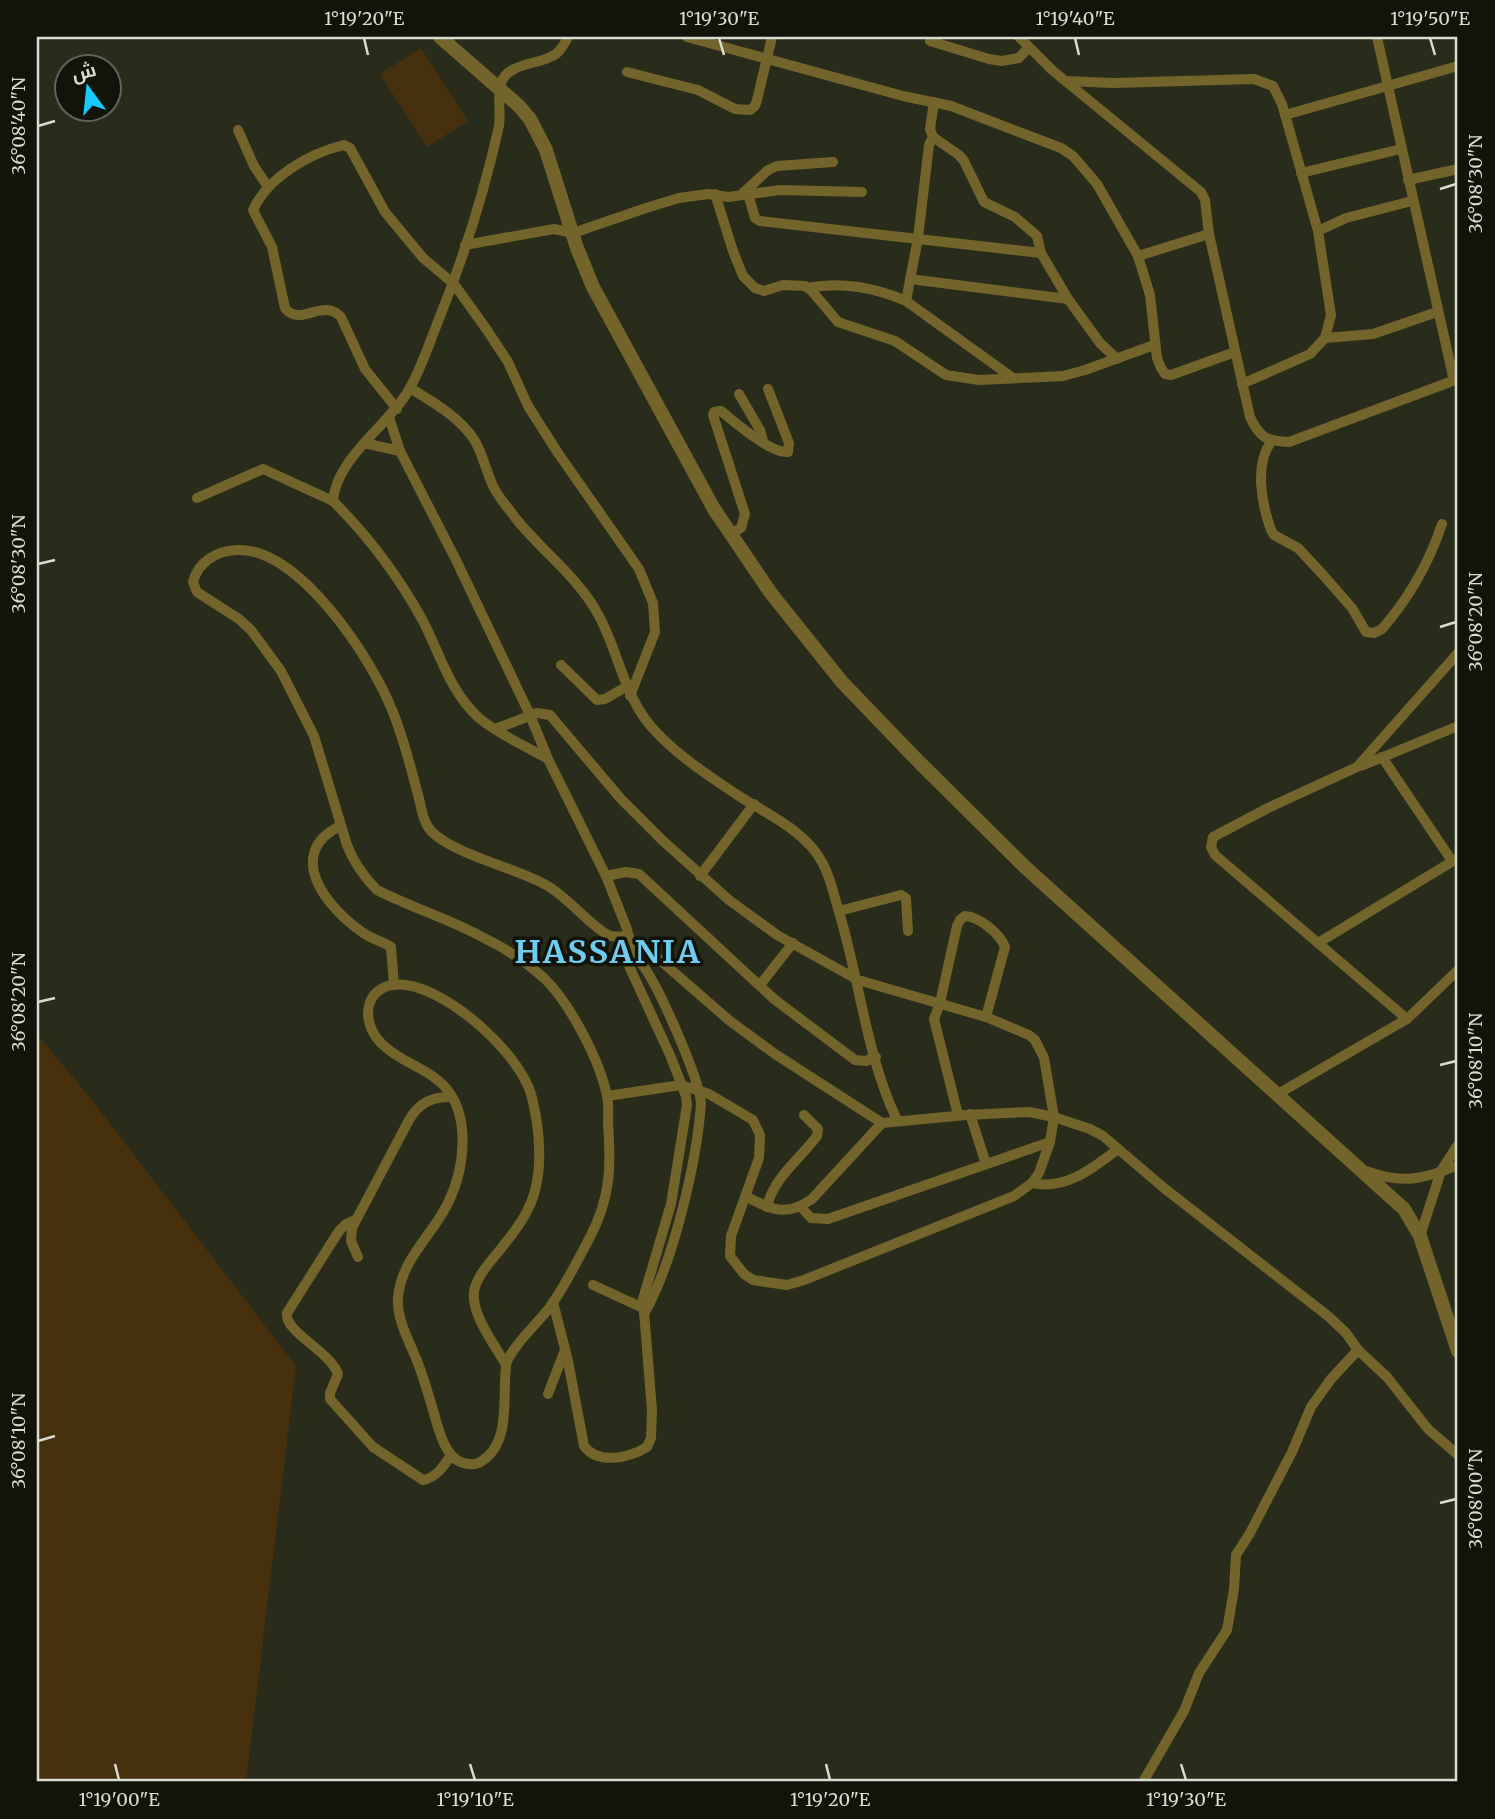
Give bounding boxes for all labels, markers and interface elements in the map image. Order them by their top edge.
text: 1°19'20"E [324,7,405,30]
text: 1°19'30"E [679,7,760,30]
text: 1°19'40"E [1036,7,1115,30]
text: 1°19'50"E [1390,7,1470,30]
north arrow [52,52,122,122]
text: ش [69,57,98,86]
text: 36°08'40"N [7,77,30,175]
text: 36°08'30"N [1464,134,1487,233]
text: 36°08'30"N [7,514,30,613]
text: 36°08'20"N [1464,572,1487,672]
district label: HASSANIA [514,932,702,972]
text: 36°08'20"N [7,952,30,1052]
text: 36°08'10"N [1464,1013,1487,1109]
text: 36°08'10"N [7,1393,30,1489]
text: 36°08'00"N [1464,1449,1487,1549]
text: 1°19'00"E [78,1788,160,1811]
text: 1°19'10"E [436,1788,514,1811]
text: 1°19'20"E [790,1788,871,1811]
text: 1°19'30"E [1146,1788,1227,1811]

